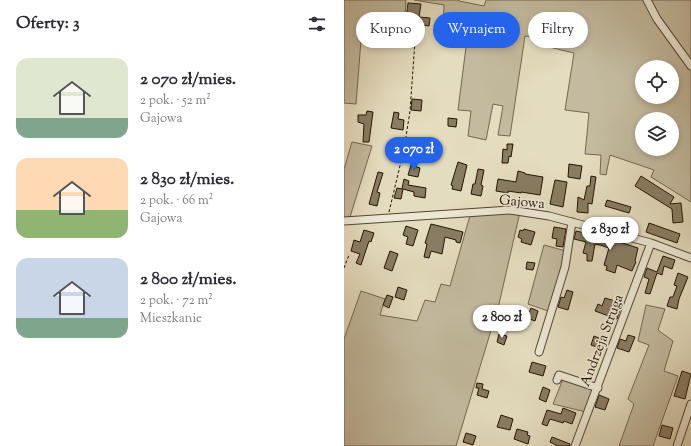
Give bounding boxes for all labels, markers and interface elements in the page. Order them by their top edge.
text: Oferty: 3 [16,12,80,36]
chip: Kupno [356,12,425,48]
chip: Wynajem [433,12,520,48]
chip: Filtry [528,12,588,48]
icon: filters [306,13,328,35]
map controls [635,60,679,156]
button: locate [635,60,679,104]
text: 2 070 zł/mies. [140,68,236,92]
icon: home [48,74,96,122]
text: 2 pok. · 52 m² [140,92,211,110]
text: Gajowa [140,110,183,128]
button: layers [635,112,679,156]
pin: 2 070 zł [373,137,455,171]
text: 2 070 zł [394,141,434,159]
text: 2 830 zł/mies. [140,168,234,192]
icon: home [48,174,96,222]
street label: Gajowa [498,191,546,215]
text: 2 pok. · 66 m² [140,192,213,210]
text: Gajowa [140,210,183,228]
pin: 2 830 zł [569,217,651,251]
text: 2 830 zł [591,221,629,239]
text: 2 800 zł/mies. [140,268,236,292]
icon: home [48,274,96,322]
street label: Andrzeja Struga [576,291,630,390]
text: 2 pok. · 72 m² [140,292,213,310]
pin: 2 800 zł [461,305,543,339]
text: 2 800 zł [482,309,522,327]
text: Mieszkanie [140,310,202,328]

